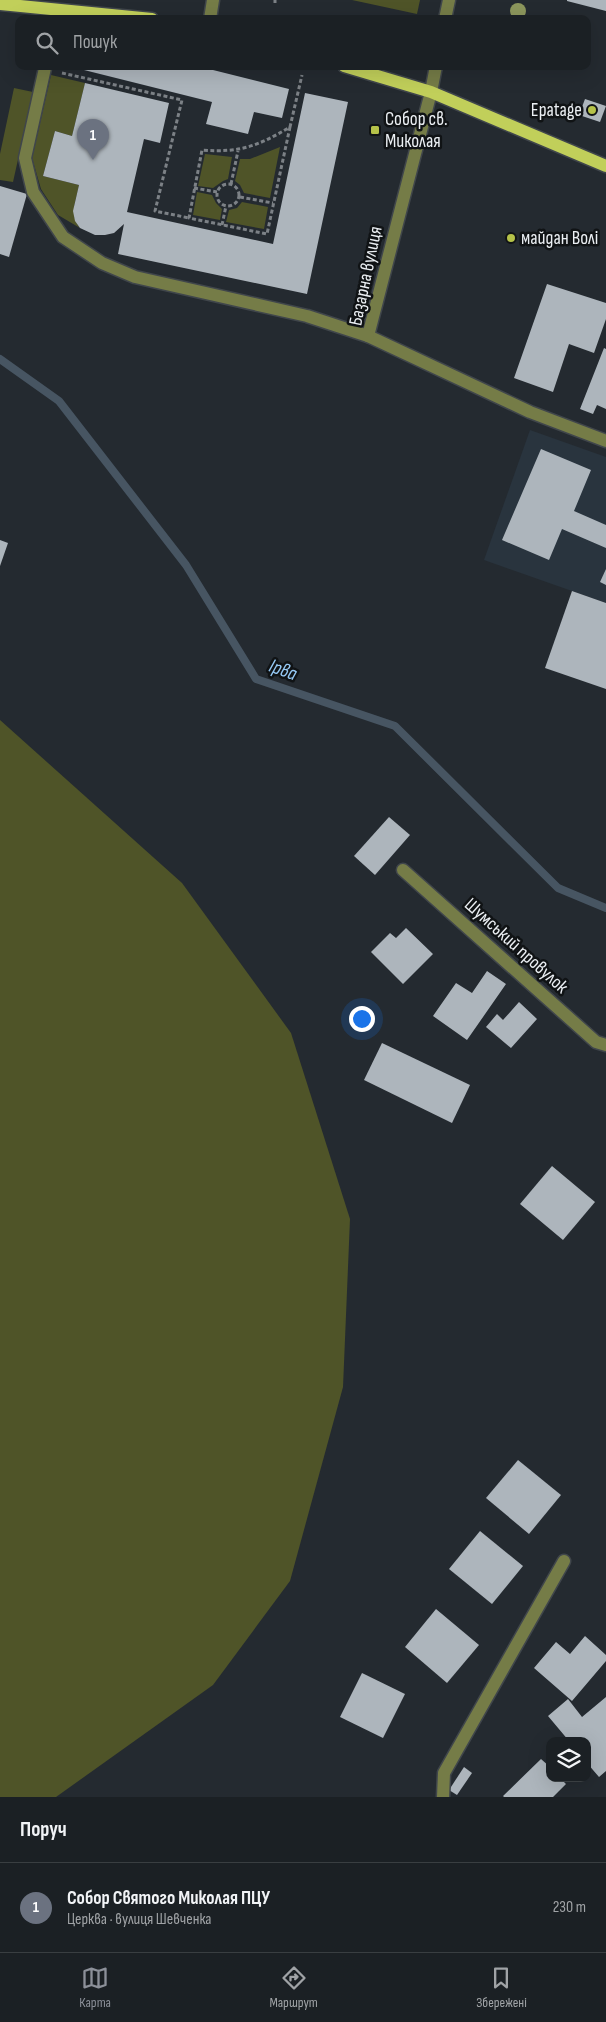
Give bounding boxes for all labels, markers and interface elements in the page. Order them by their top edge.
search box [15,15,591,70]
icon: search [33,29,61,57]
text: Пошук [73,31,117,54]
place label: Epatage [531,99,582,122]
marker: Epatage [586,104,598,116]
place label: Собор св. Миколая [385,108,448,153]
pin: 1 [77,119,109,160]
marker: Собор св. Миколая [369,124,381,136]
street label: Базарна вулиця [344,224,388,328]
place label: майдан Волі [521,227,598,250]
marker: майдан Волі [505,232,517,244]
water label: Ірва [266,654,300,686]
street label: Шумський провулок [459,893,573,999]
your location [349,1006,375,1032]
map controls [546,1737,591,1782]
button: layers [546,1737,591,1782]
text: Поруч [20,1817,67,1842]
text: Собор Святого Миколая ПЦУ [67,1887,270,1910]
text: 1 [33,1898,39,1917]
text: 230 m [553,1898,586,1917]
text: Церква · вулиця Шевченка [67,1910,212,1929]
tab: Карта [79,1964,111,2011]
tab: Маршрут [269,1964,318,2011]
tab: Збережені [476,1964,527,2011]

